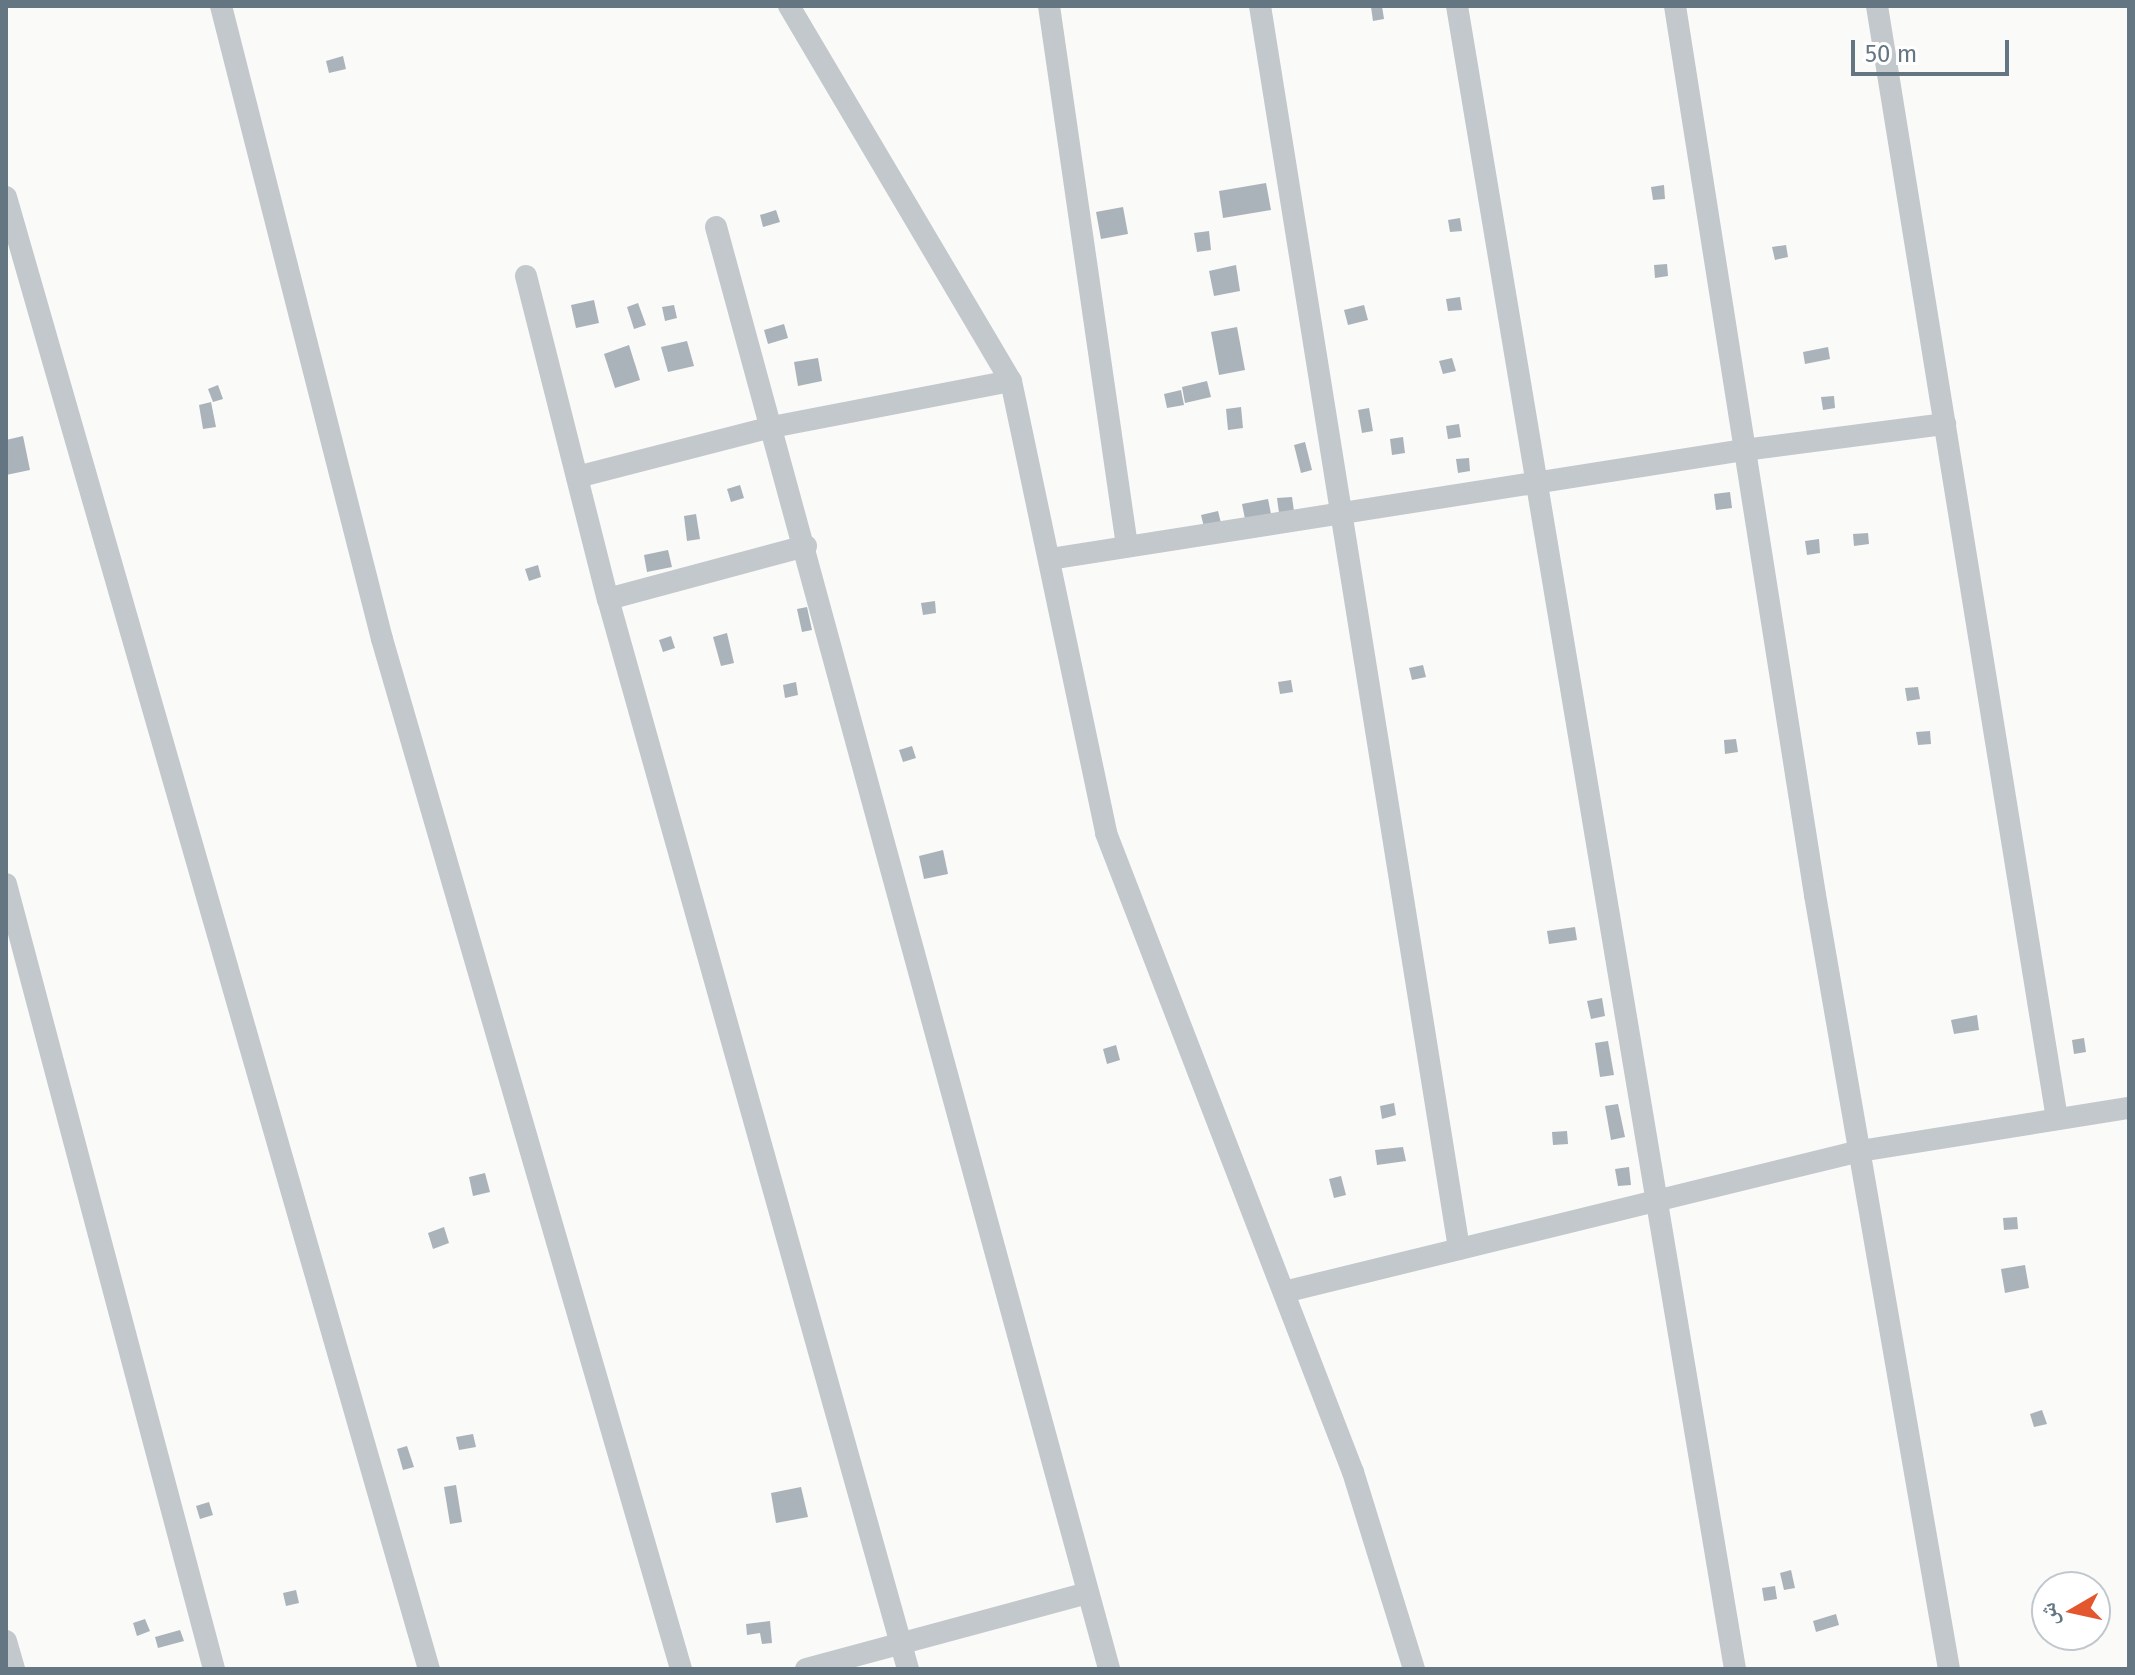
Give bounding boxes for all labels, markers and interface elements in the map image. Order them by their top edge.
scale bar [1855,24,2013,74]
text: 50 m [1865,40,1917,68]
north arrow [2031,1571,2111,1651]
text: ش [2034,1601,2064,1628]

